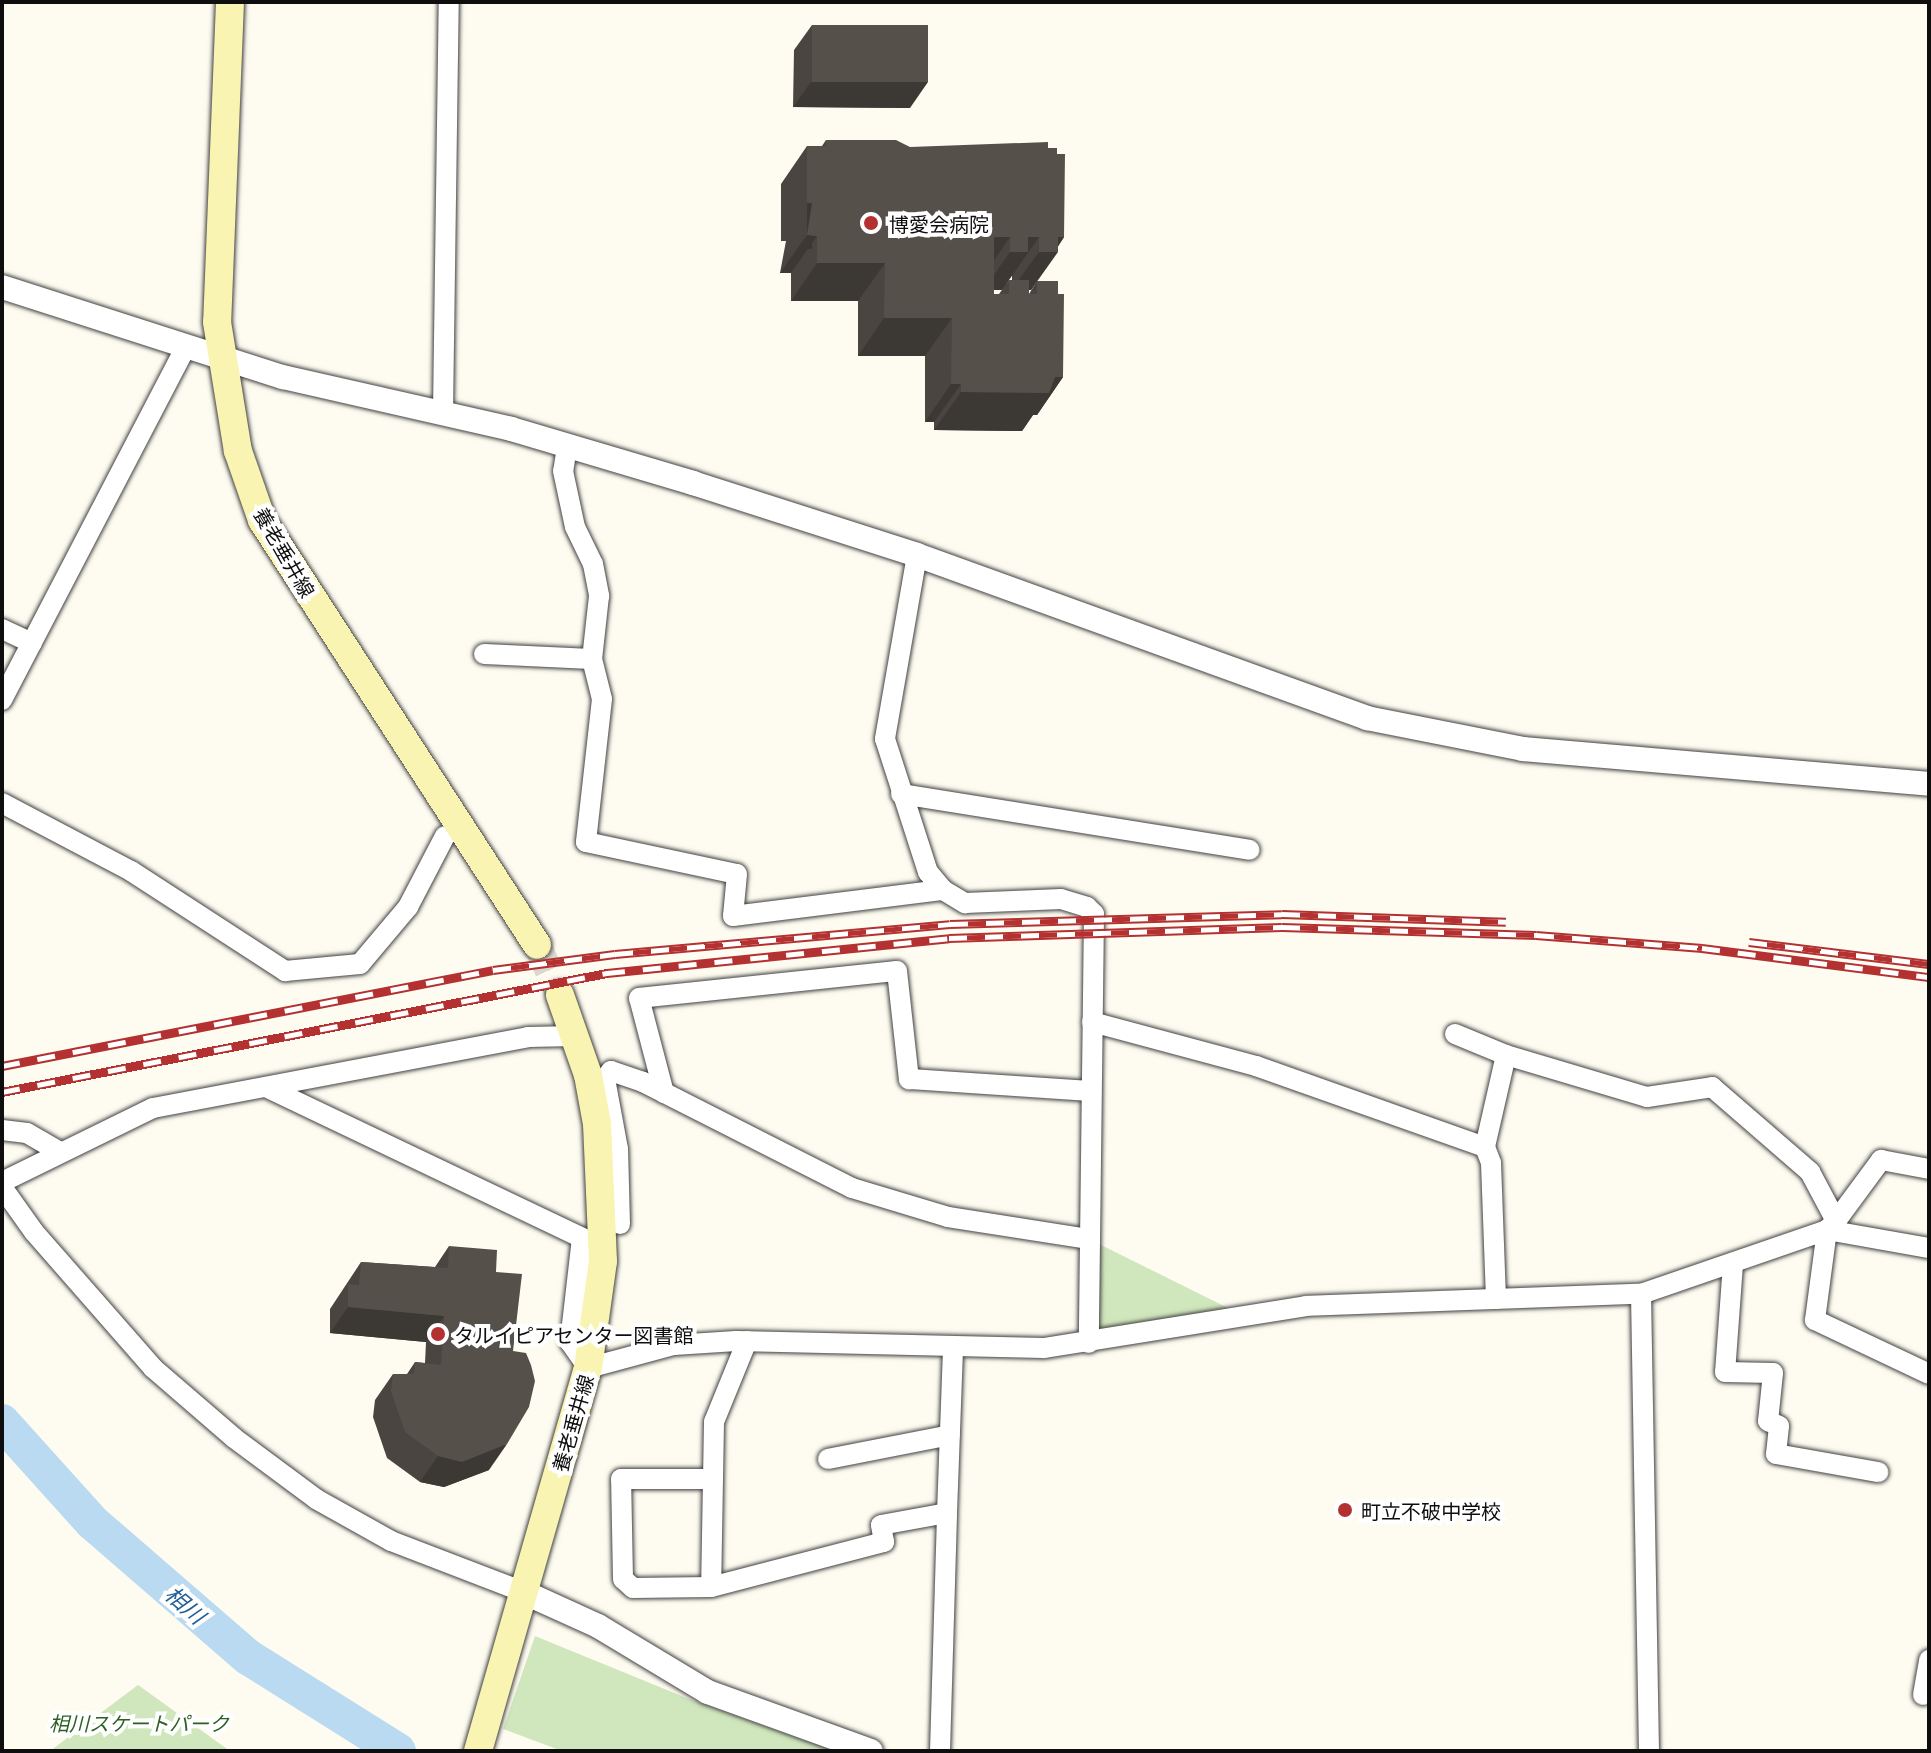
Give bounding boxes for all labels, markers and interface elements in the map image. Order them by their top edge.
place label: 博愛会病院 [889,211,989,235]
marker: 博愛会病院 [860,212,882,234]
street label: 養老垂井線 [250,503,320,601]
place label: タルイピアセンター図書館 [454,1322,694,1346]
marker: タルイピアセンター図書館 [429,1325,447,1343]
street label: 養老垂井線 [547,1372,597,1474]
place label: 町立不破中学校 [1361,1498,1501,1522]
marker: 町立不破中学校 [1336,1501,1354,1519]
water label: 相川 [161,1580,211,1628]
park label: 相川スケートパーク [49,1710,229,1734]

